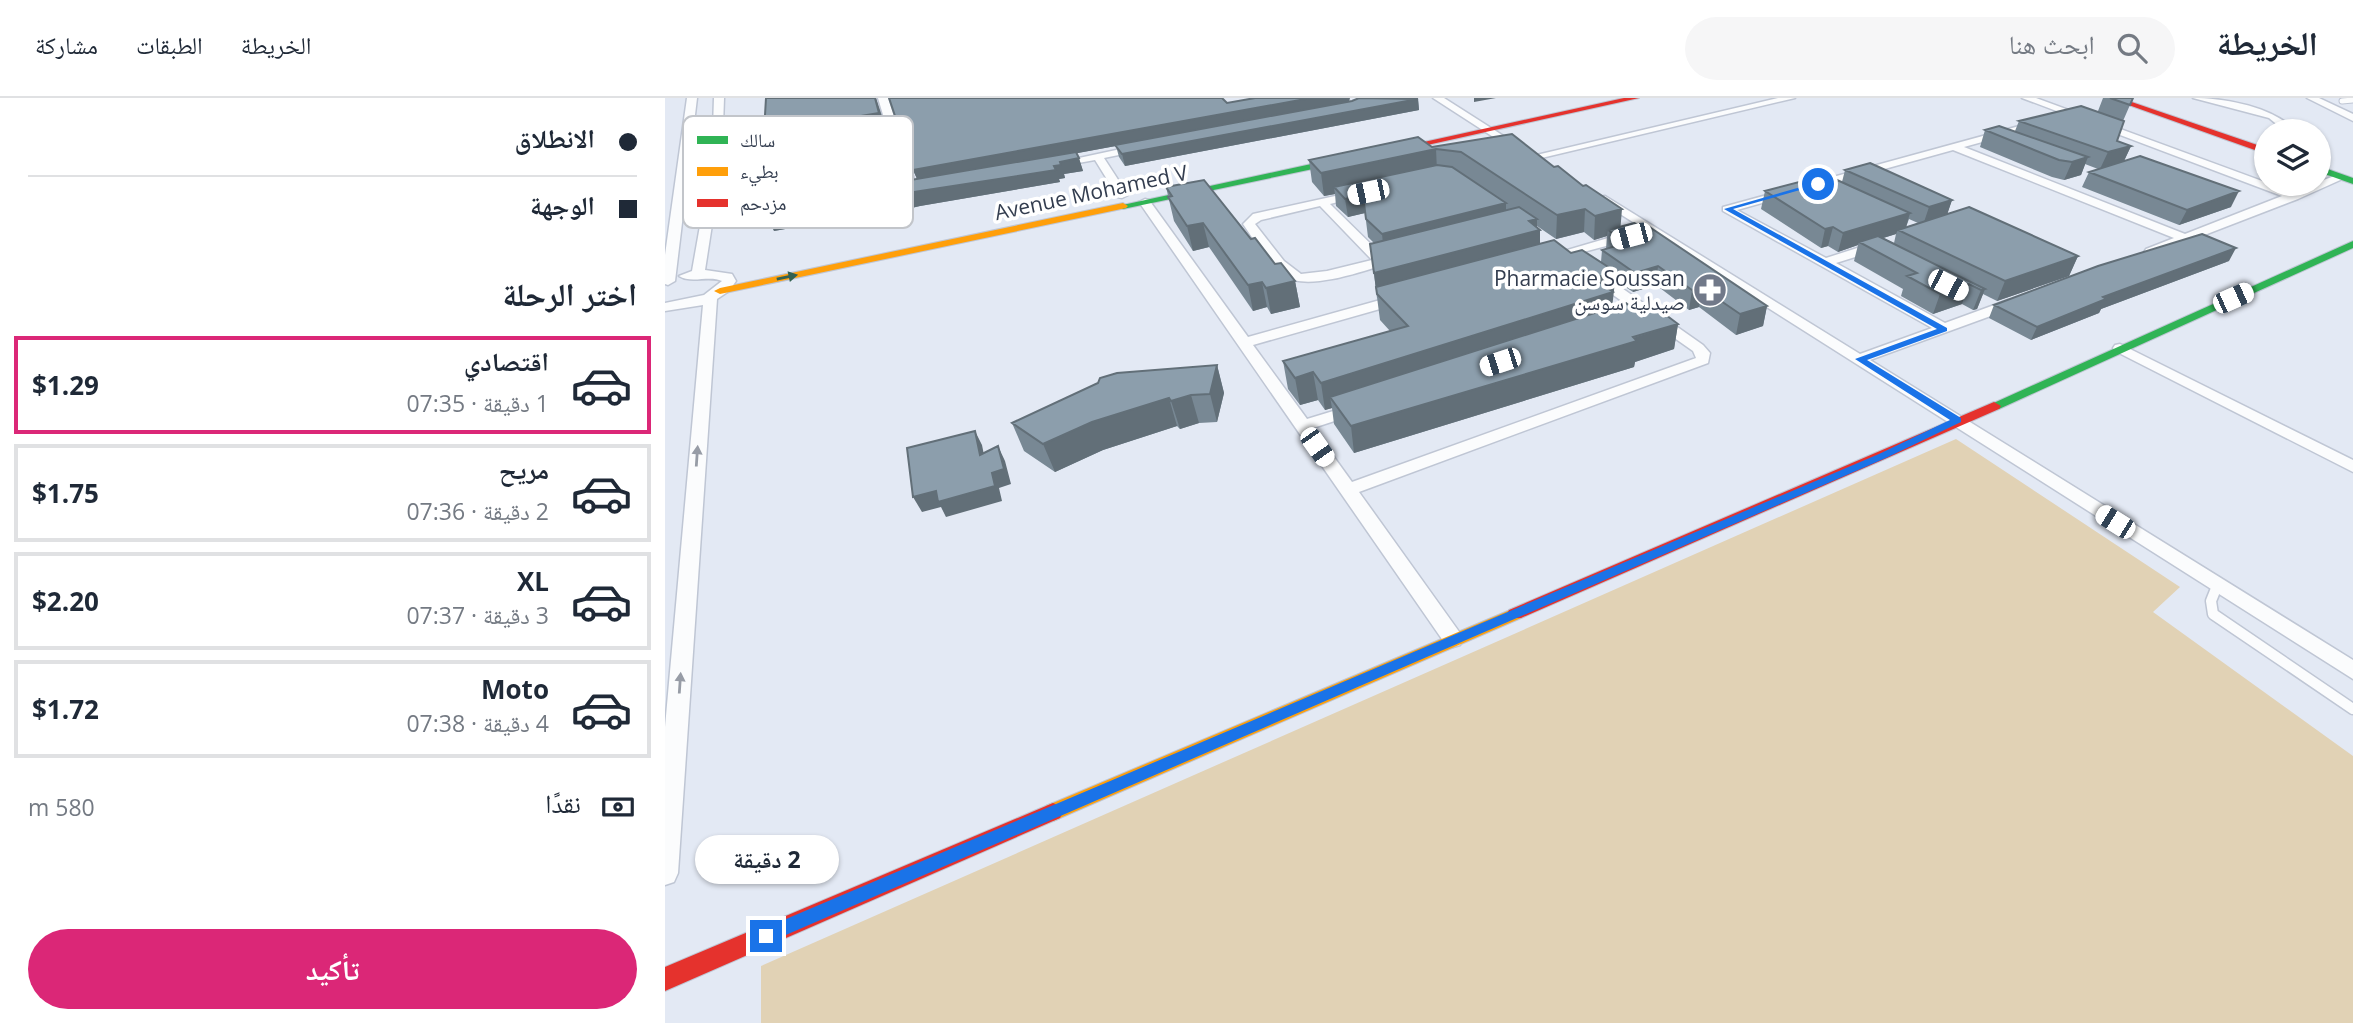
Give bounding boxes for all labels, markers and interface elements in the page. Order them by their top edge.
search box [1685,17,2175,80]
text: الخريطة [2217,20,2318,65]
text: ابحث هنا [2009,26,2095,62]
text: مشاركة [35,28,98,61]
text: الطبقات [136,28,203,61]
text: الخريطة [241,28,311,61]
icon: search [2113,29,2151,67]
legend [683,116,913,228]
map controls [2254,119,2331,196]
button: layers [2254,119,2331,196]
text: الانطلاق [515,120,595,156]
text: سالك [740,127,775,153]
text: بطيء [740,158,779,187]
street label: Avenue Mohamed V [992,158,1191,226]
route start [1802,168,1834,200]
car [1346,177,1391,207]
text: الوجهة [530,187,595,223]
text: مزدحم [740,190,786,216]
car [1608,220,1655,252]
place label: Pharmacie Soussan صيدلية سوسن [1494,264,1685,316]
car [1925,266,1972,304]
pharmacy icon: Pharmacie Soussan صيدلية سوسن [1691,271,1729,309]
text: اختر الرحلة [502,272,637,315]
one-way arrow [776,272,798,283]
car [2210,280,2257,316]
text: اقتصادي [464,343,549,379]
car [1477,346,1524,378]
icon: car [570,354,633,417]
text: $1.29 [32,367,99,403]
text: 1 دقيقة · 07:35 [406,387,549,419]
car [1297,424,1338,470]
one-way arrow [692,445,703,467]
text: مريح [499,451,549,487]
icon: car [570,462,633,525]
text: $1.75 [32,475,99,511]
text: 2 دقيقة · 07:36 [406,495,549,527]
car [2092,502,2139,542]
text: XL [517,563,549,599]
icon: car [570,570,633,633]
text: $2.20 [32,583,99,619]
text: 3 دقيقة · 07:37 [406,599,549,631]
text: Moto [481,671,549,707]
one-way arrow [675,672,686,694]
icon: car [570,678,633,741]
text: $1.72 [32,691,99,727]
text: 4 دقيقة · 07:38 [406,707,549,739]
text: نقدًا [545,785,581,821]
icon: cash [599,788,637,826]
text: 580 m [28,791,95,823]
callout: 2 دقيقة [694,834,838,884]
text: 2 دقيقة [733,843,801,875]
route end [750,920,782,952]
button: تأكيد [28,929,637,1009]

